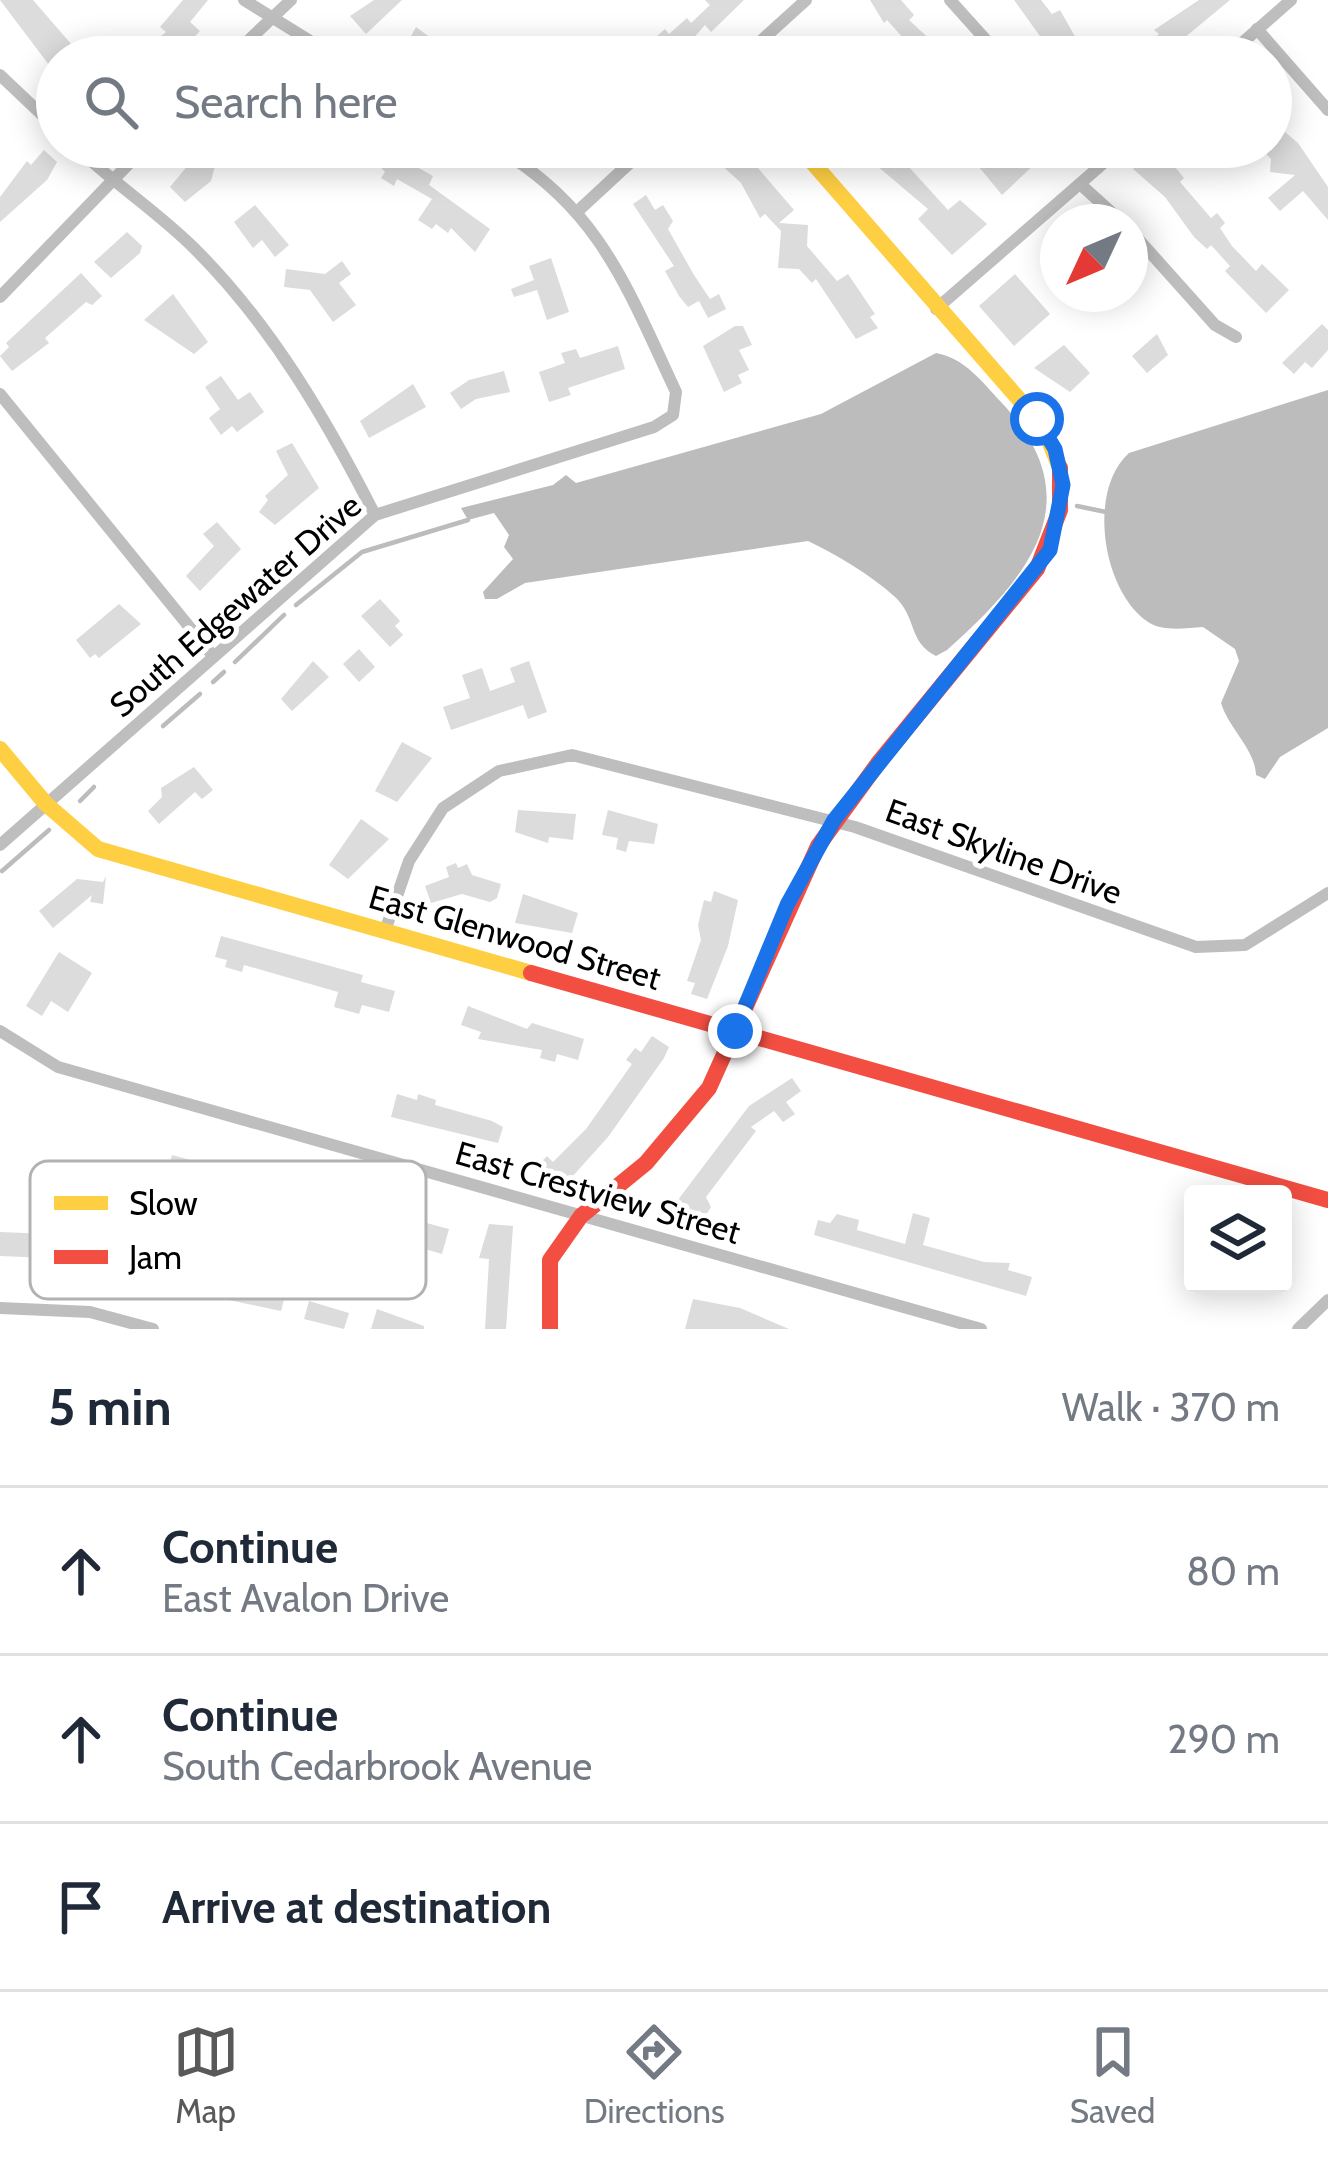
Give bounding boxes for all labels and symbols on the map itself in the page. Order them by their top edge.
north arrow [1040,204,1148,312]
route start [1010,392,1064,446]
street label: South Edgewater Drive [101,485,369,725]
street label: East Skyline Drive [880,790,1128,912]
street label: East Glenwood Street [365,876,665,998]
route end [708,1004,762,1058]
street label: East Crestview Street [451,1132,745,1252]
legend [30,1161,426,1299]
text: Slow [129,1183,198,1223]
text: Jam [128,1237,182,1277]

